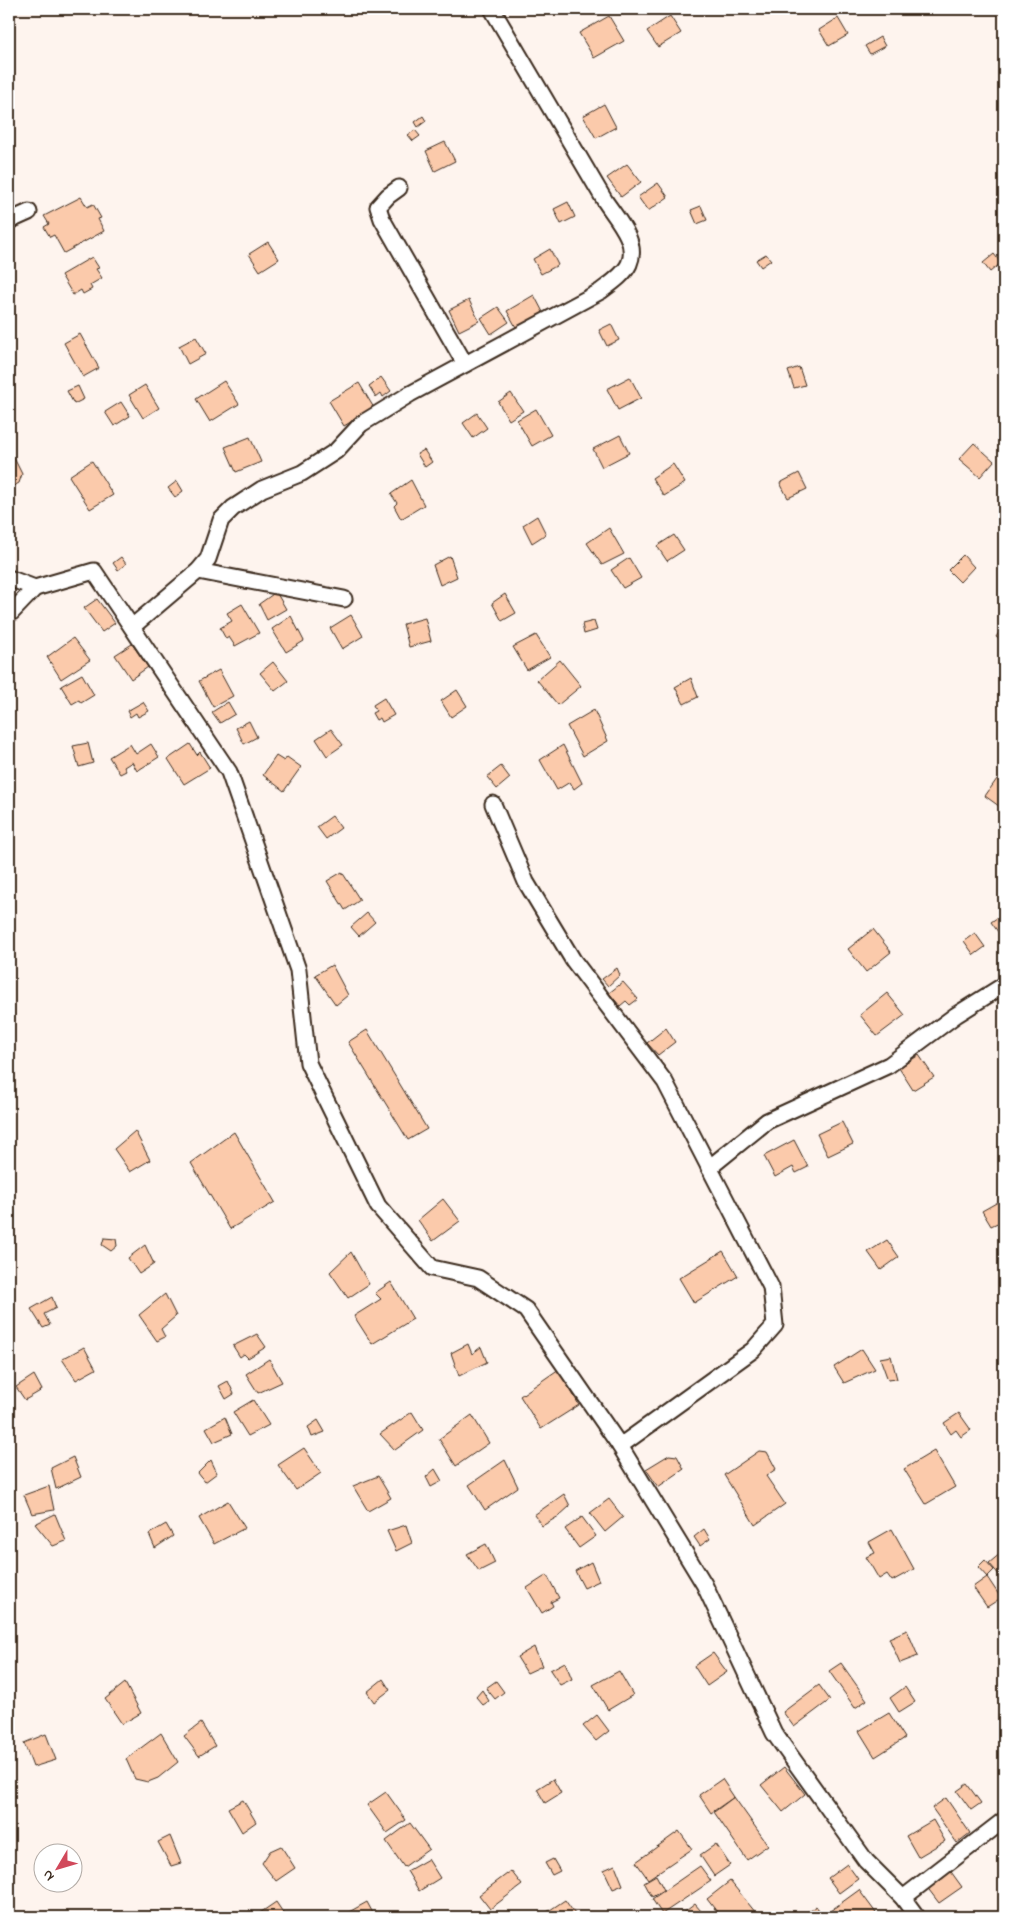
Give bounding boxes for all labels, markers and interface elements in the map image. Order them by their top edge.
north arrow [32,1844,82,1894]
text: N [38,1865,60,1885]

